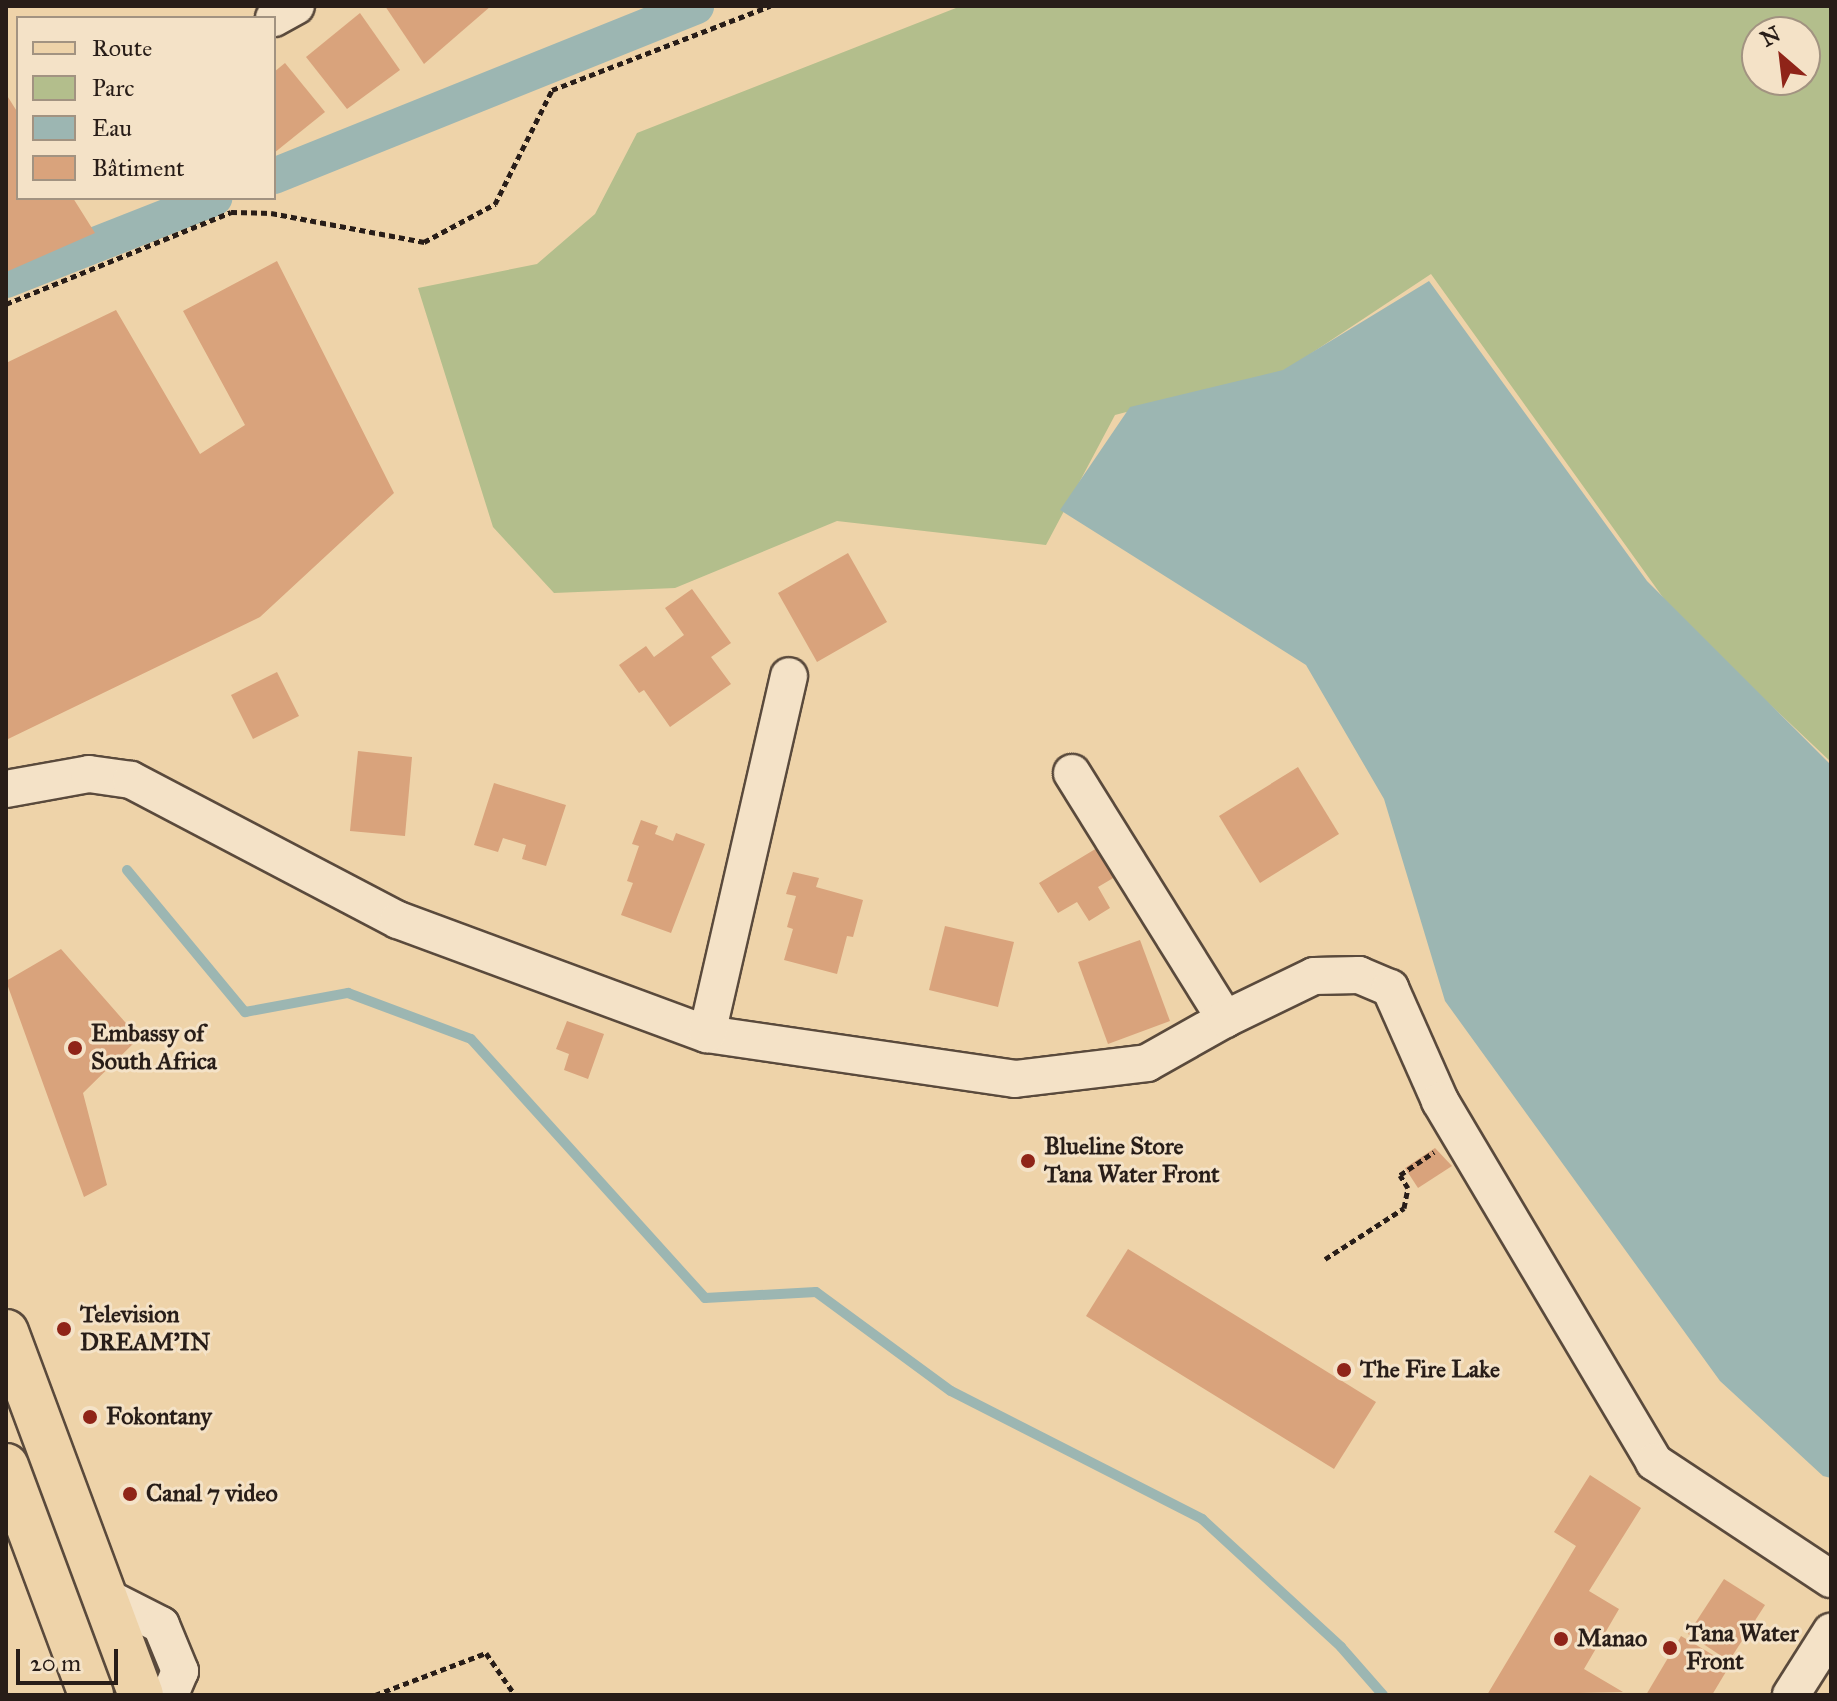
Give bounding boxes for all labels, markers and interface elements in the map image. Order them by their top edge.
legend [16,16,276,200]
north arrow [1741,16,1821,96]
text: N [1756,20,1785,52]
text: Route [92,33,152,63]
text: Parc [92,73,134,103]
text: Eau [92,113,132,143]
text: Bâtiment [92,153,185,183]
place label: Embassy of South Africa [91,1020,217,1076]
marker: Embassy of South Africa [66,1039,84,1057]
place label: Blueline Store Tana Water Front [1044,1133,1220,1189]
marker: Blueline Store Tana Water Front [1019,1152,1037,1170]
place label: Television DREAM'IN [80,1301,210,1357]
marker: Television DREAM'IN [55,1320,73,1338]
place label: The Fire Lake [1360,1356,1500,1384]
marker: The Fire Lake [1335,1361,1353,1379]
place label: Fokontany [106,1403,212,1431]
marker: Fokontany [81,1408,99,1426]
place label: Canal 7 video [146,1480,278,1508]
marker: Canal 7 video [121,1485,139,1503]
place label: Tana Water Front [1686,1620,1799,1676]
place label: Manao [1577,1625,1647,1653]
marker: Manao [1552,1630,1570,1648]
scale bar [20,1633,122,1683]
marker: Tana Water Front [1661,1639,1679,1657]
text: 20 m [30,1648,81,1678]

